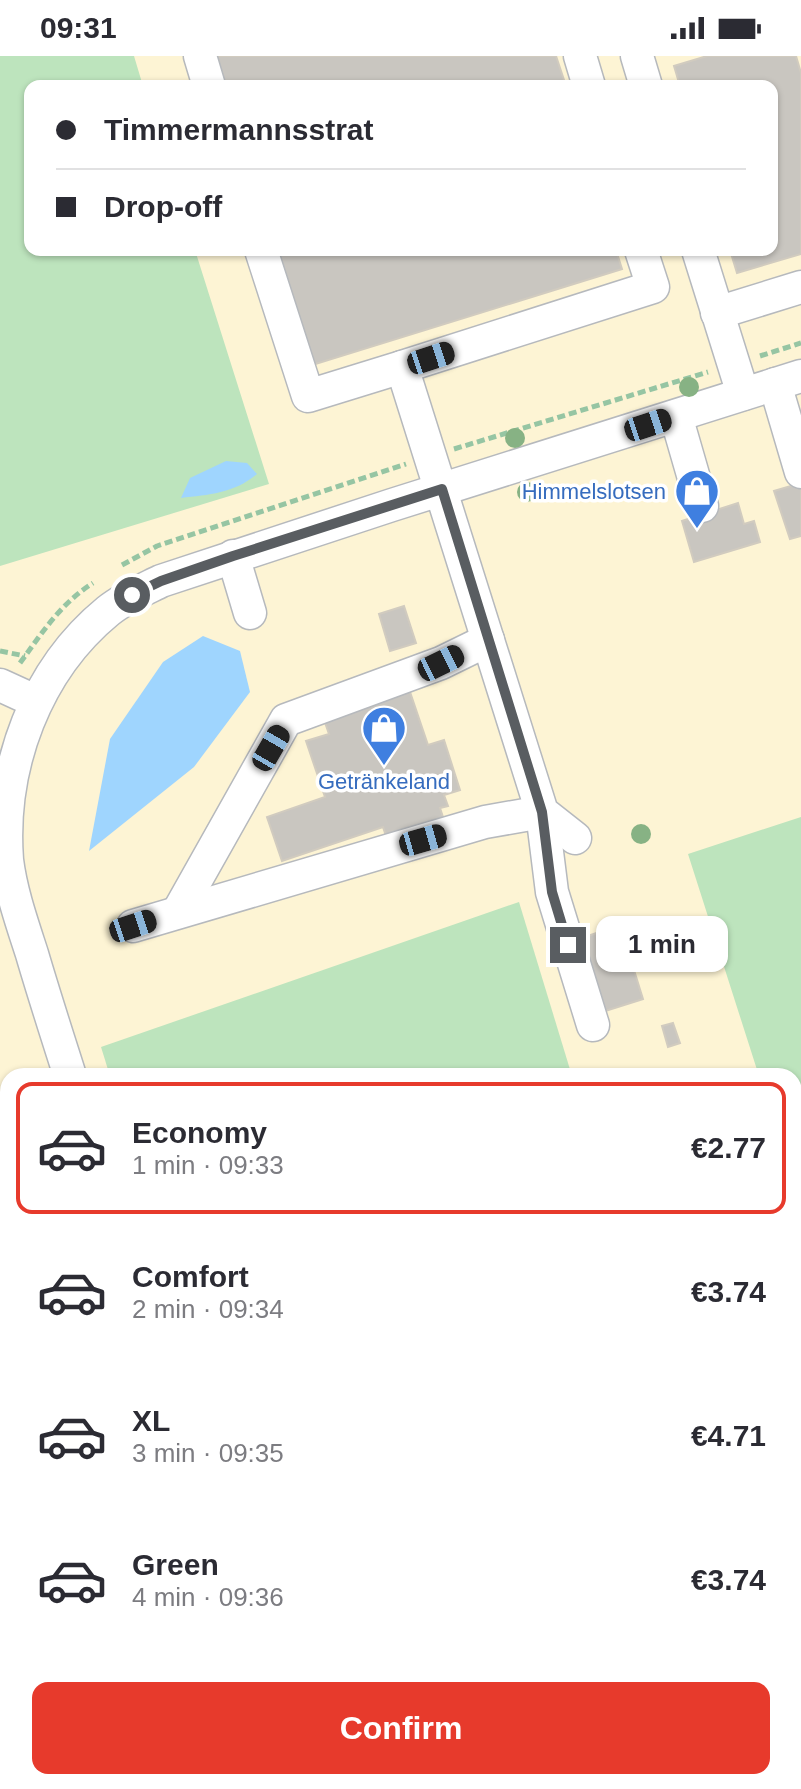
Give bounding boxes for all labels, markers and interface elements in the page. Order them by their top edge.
text: 09:31 [40,11,117,44]
text: Timmermannsstrat [104,113,374,146]
text: Drop-off [104,190,222,223]
car [404,339,458,377]
car [621,406,675,444]
shop icon: Himmelslotsen [673,467,721,530]
place label: Himmelslotsen [522,479,666,504]
route start [114,577,150,613]
car [414,642,468,684]
shop icon: Getränkeland [360,704,408,767]
car [249,721,293,775]
place label: Getränkeland [318,769,450,794]
car [397,822,449,858]
car [106,907,160,945]
callout: 1 min [596,917,728,973]
route end [550,927,586,963]
text: 1 min [628,929,696,959]
icon: car [36,1112,108,1184]
text: Economy [132,1116,267,1149]
text: €2.77 [691,1131,766,1164]
text: 1 min · 09:33 [132,1150,284,1180]
icon: car [36,1256,108,1328]
text: Comfort [132,1260,249,1293]
text: €3.74 [691,1275,766,1308]
text: 2 min · 09:34 [132,1294,284,1324]
icon: car [36,1400,108,1472]
text: XL [132,1404,170,1437]
text: €4.71 [691,1419,766,1452]
text: 3 min · 09:35 [132,1438,284,1468]
icon: car [36,1544,108,1616]
text: Green [132,1548,219,1581]
text: €3.74 [691,1563,766,1596]
text: 4 min · 09:36 [132,1582,284,1612]
button: Confirm [32,1682,770,1774]

